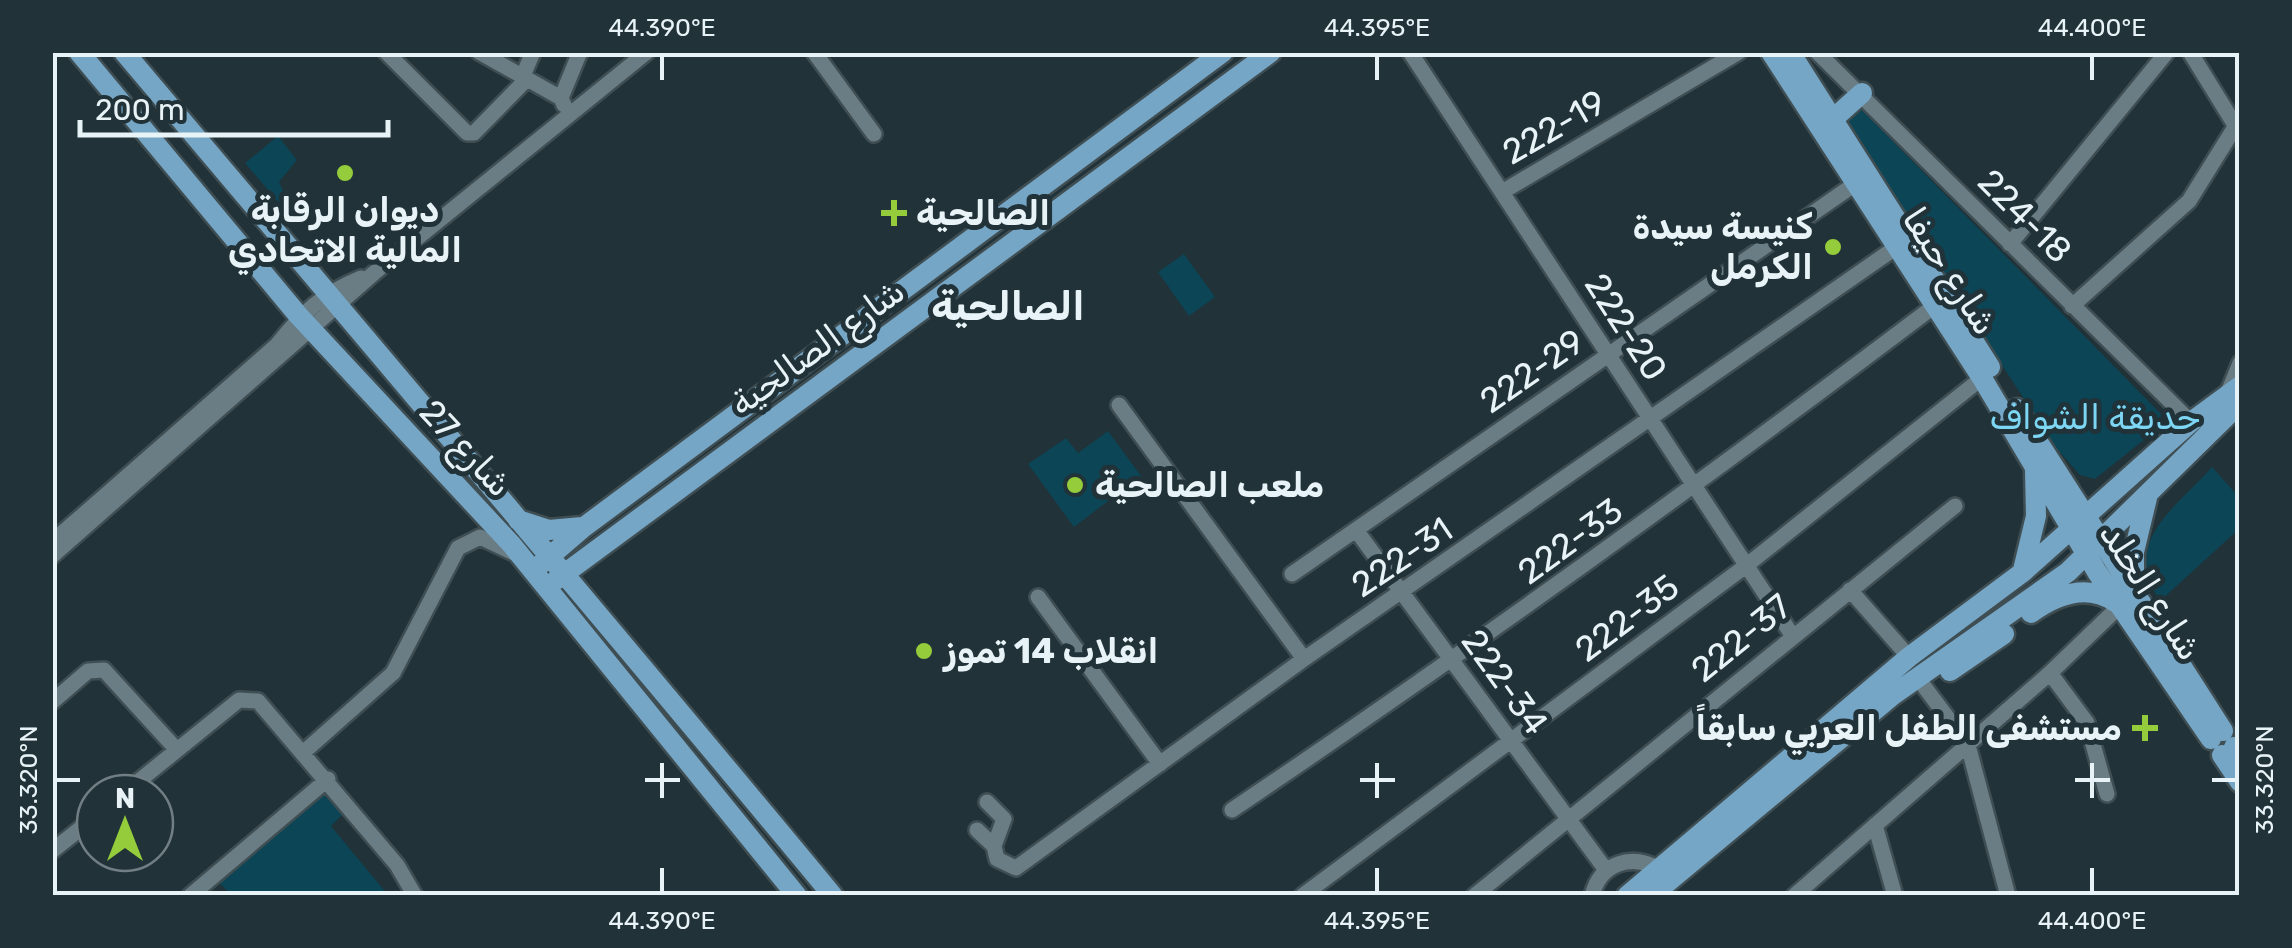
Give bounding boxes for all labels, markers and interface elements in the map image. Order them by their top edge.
text: 44.390°E [608,13,716,42]
text: 44.395°E [1324,13,1430,42]
text: 44.400°E [2038,13,2146,42]
scale bar [80,75,388,137]
street label: 222-19 [1495,81,1613,173]
text: 200 m [95,92,185,128]
street label: 224-18 [1969,160,2081,272]
marker: ديوان الرقابة المالية الاتحادي [334,162,356,184]
place label: ديوان الرقابة المالية الاتحادي [228,189,462,275]
place label: الصالحية [916,192,1050,234]
street label: شارع حيفا [1891,199,2007,344]
marker: الصالحية [881,200,907,226]
place label: كنيسة سيدة الكرمل [1632,206,1813,288]
marker: كنيسة سيدة الكرمل [1822,236,1844,258]
street label: 222-20 [1576,266,1676,388]
street label: شارع الصالحية [721,270,914,427]
district label: الصالحية [931,283,1085,330]
street label: 222-29 [1472,320,1592,422]
street label: شارع 27 [409,391,521,507]
park label: حديقة الشواف [1989,396,2201,438]
place label: ملعب الصالحية [1095,464,1324,506]
marker: ملعب الصالحية [1064,474,1086,496]
street label: 222-33 [1509,489,1631,593]
street label: 222-31 [1344,508,1460,606]
street label: شارع الخلد [2088,514,2211,670]
street label: 222-35 [1567,565,1687,671]
street label: 222-37 [1683,585,1799,691]
street label: 222-34 [1453,621,1557,743]
place label: انقلاب 14 تموز [942,630,1158,672]
marker: انقلاب 14 تموز [913,640,935,662]
place label: مستشفى الطفل العربي سابقاً [1696,703,2122,755]
marker: مستشفى الطفل العربي سابقاً [2132,715,2158,741]
text: 33.320°N [14,725,43,835]
text: 33.320°N [2250,725,2279,835]
north arrow [75,773,175,873]
text: N [115,782,135,815]
text: 44.390°E [608,906,716,935]
text: 44.395°E [1324,906,1430,935]
text: 44.400°E [2038,906,2146,935]

